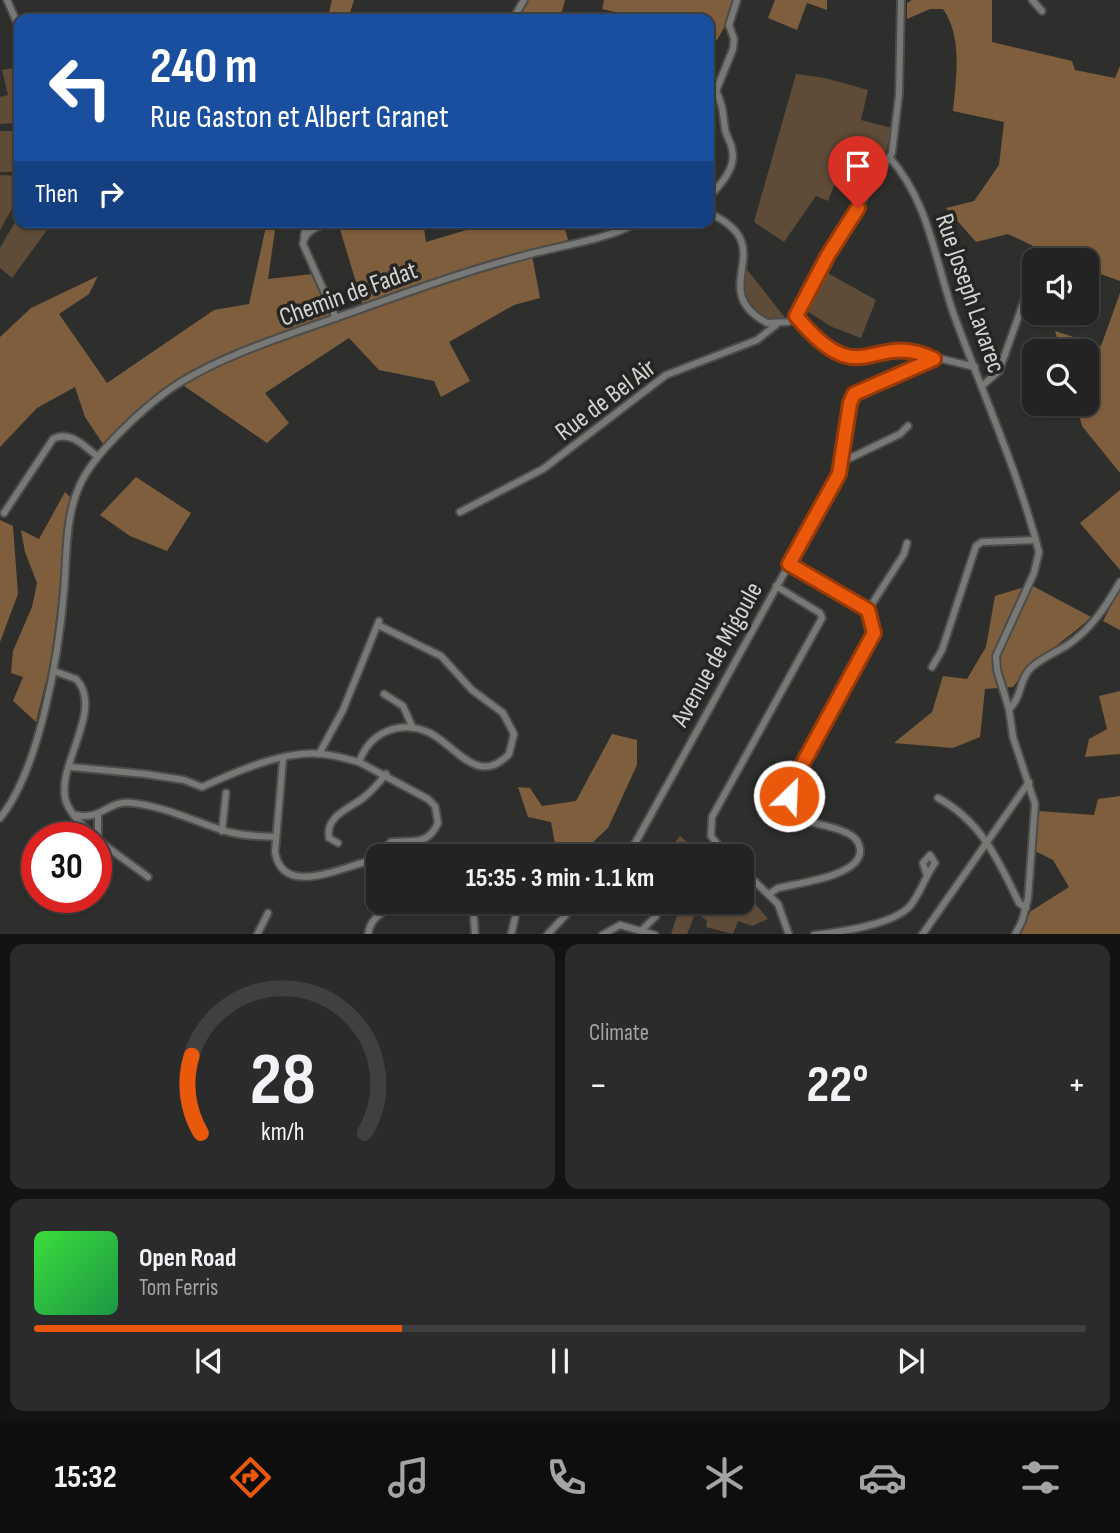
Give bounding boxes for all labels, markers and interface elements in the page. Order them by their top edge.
text: 240 m [150,38,258,97]
icon: left [35,42,126,133]
text: Rue Gaston et Albert Granet [150,98,449,137]
pin [828,136,888,208]
icon: arrive [839,147,877,185]
icon: right [92,175,130,213]
text: Then [35,179,78,210]
street label: Rue Joseph Lavarec [928,210,1011,377]
map controls [1022,248,1099,416]
button: sound [1022,248,1099,325]
street label: Chemin de Fadat [275,255,422,334]
button: search [1022,339,1099,416]
street label: Rue de Bel Air [550,352,663,448]
street label: Avenue de Migoule [664,577,770,733]
position arrow [752,759,826,833]
speed limit sign: 30 [21,822,112,913]
text: 15:35 · 3 min · 1.1 km [466,863,654,894]
text: Climate [589,1019,649,1047]
text: 28 [249,1037,316,1125]
text: 22° [806,1054,869,1117]
text: − [589,1063,608,1108]
text: + [1067,1063,1086,1108]
text: km/h [261,1116,304,1147]
text: Open Road [139,1243,236,1274]
text: Tom Ferris [139,1274,218,1302]
icon: previous [190,1342,228,1380]
icon: pause [541,1342,579,1380]
icon: next [892,1342,930,1380]
icon: directions [226,1453,275,1502]
icon: music [384,1453,433,1502]
icon: phone [542,1453,591,1502]
icon: climate [700,1453,749,1502]
icon: car [858,1453,907,1502]
icon: filters [1016,1453,1065,1502]
text: 15:32 [55,1458,117,1497]

